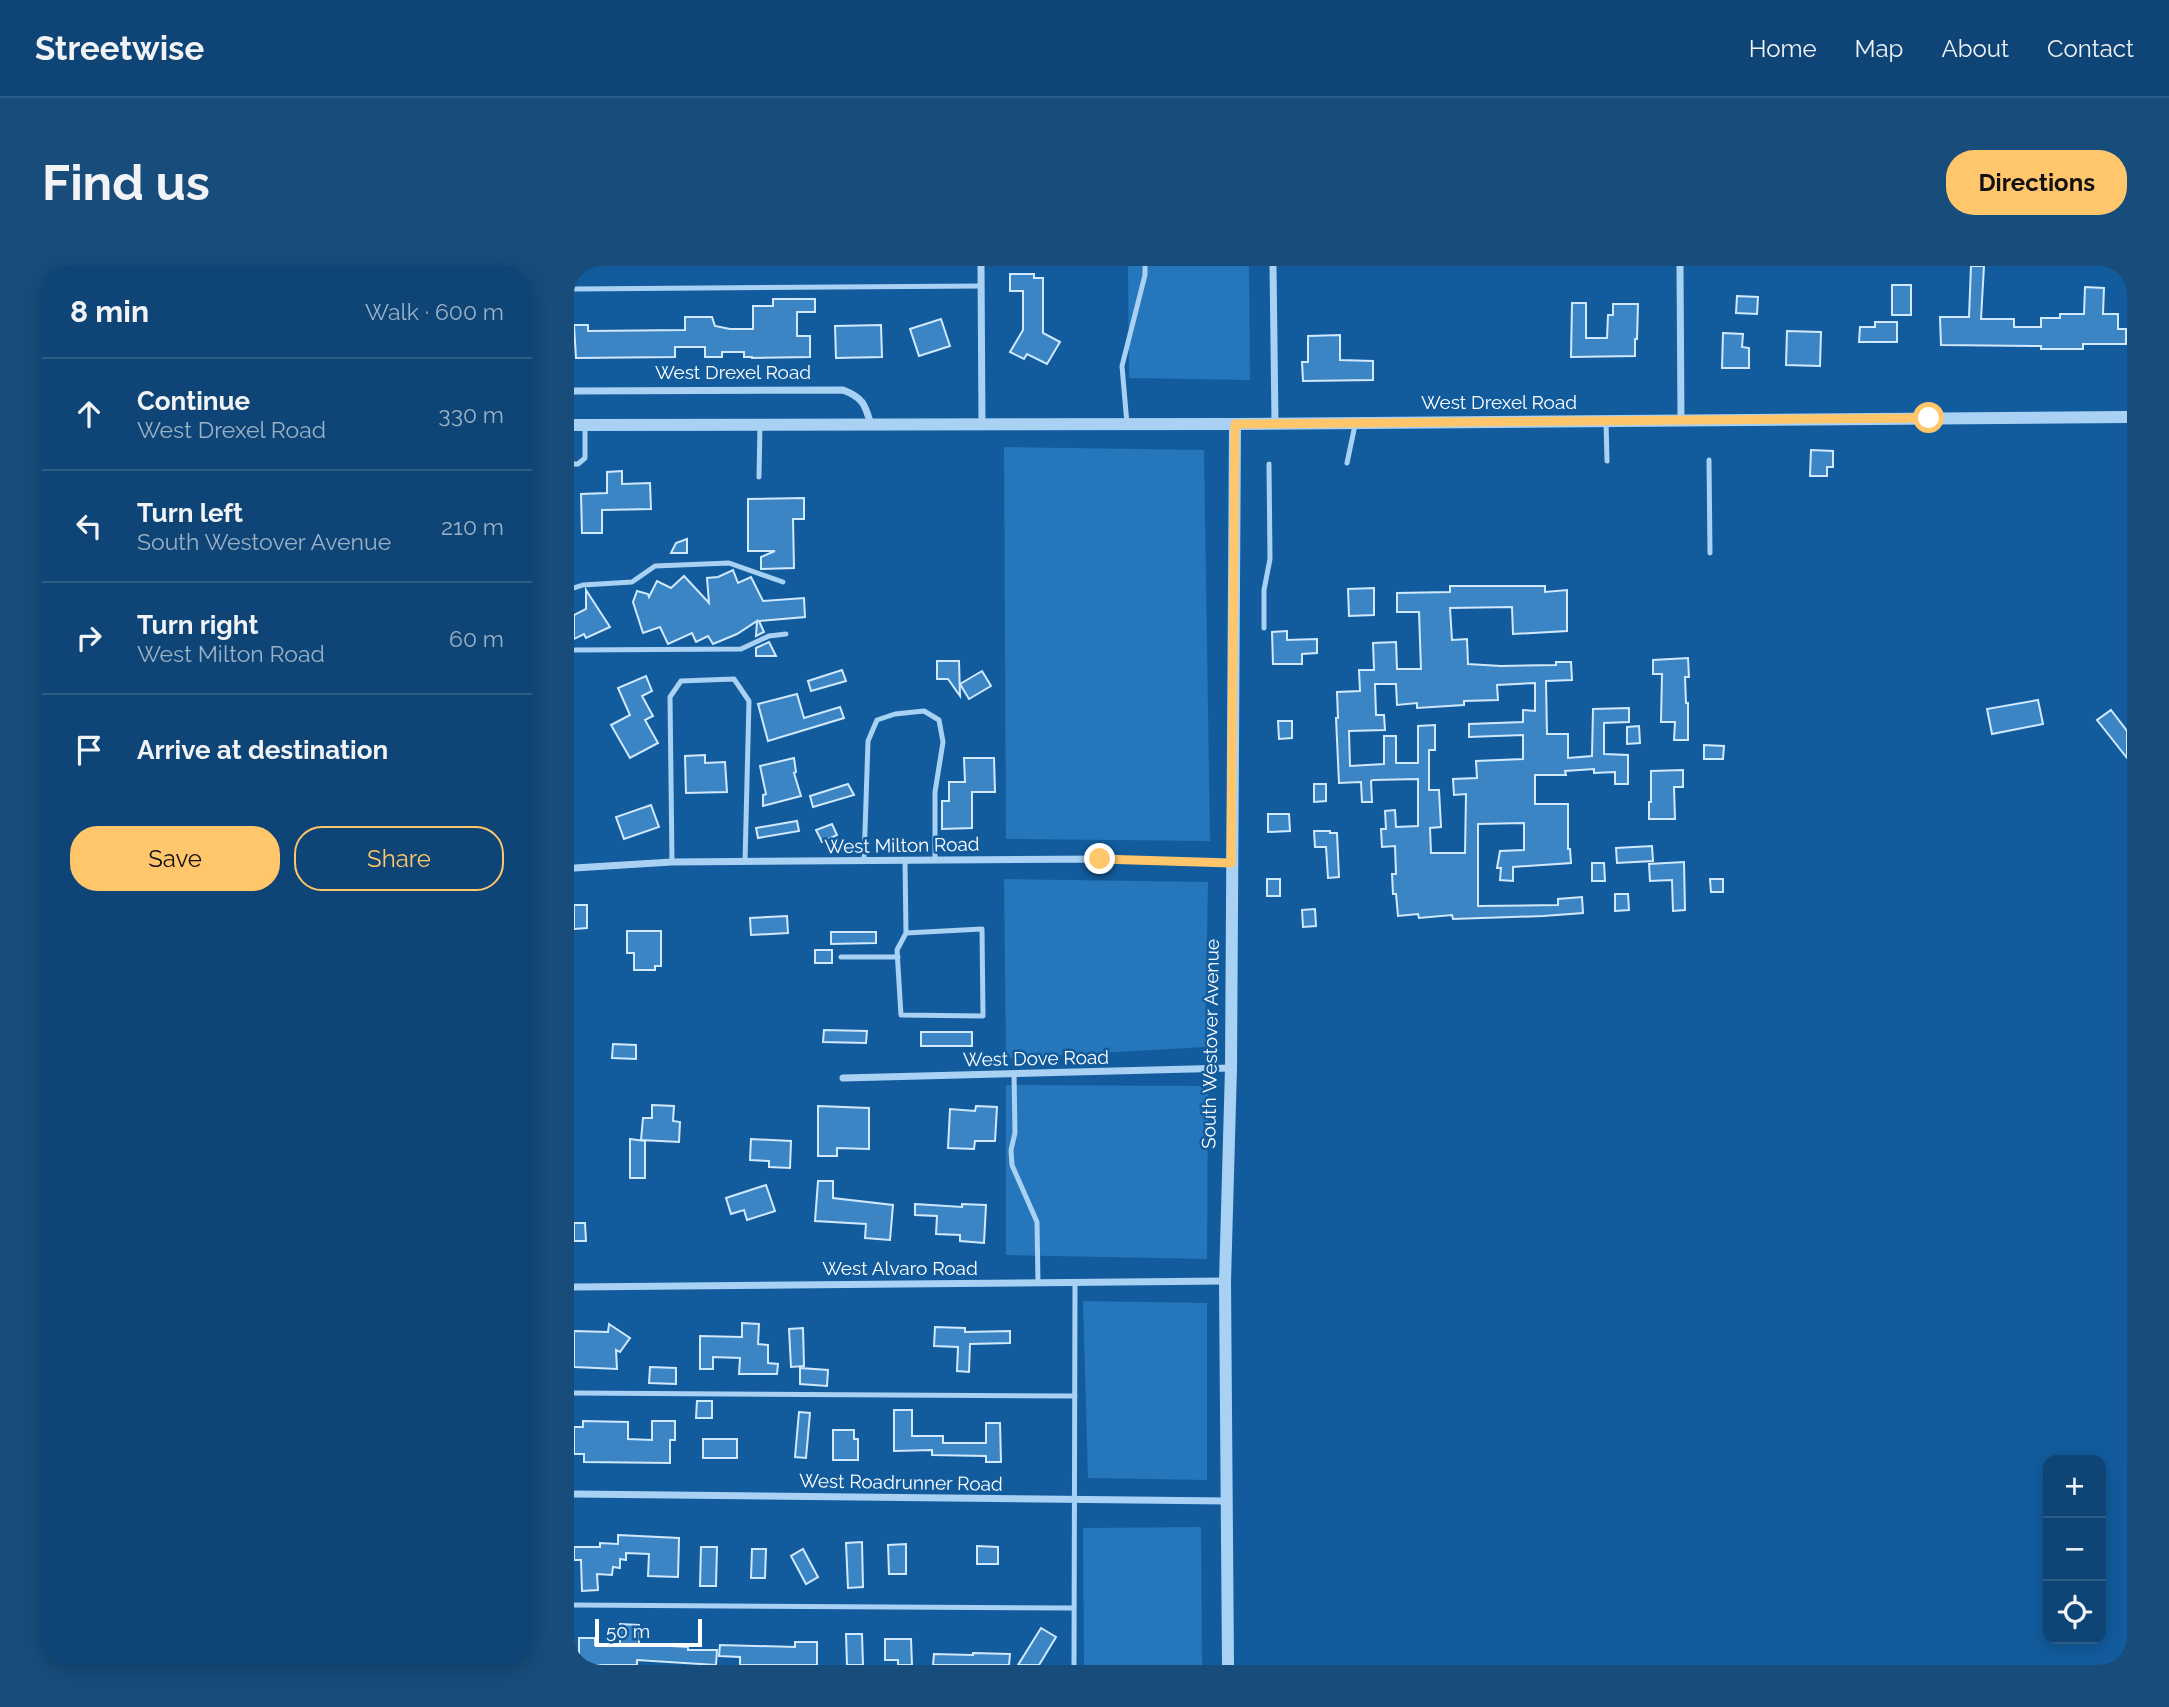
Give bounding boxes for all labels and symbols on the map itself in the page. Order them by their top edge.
street label: West Drexel Road [655,361,811,383]
street label: West Drexel Road [1421,391,1577,413]
route start [1913,402,1944,433]
street label: West Milton Road [824,833,980,857]
route end [1084,843,1115,874]
street label: South Westover Avenue [1197,939,1223,1149]
street label: West Dove Road [963,1046,1109,1070]
street label: West Alvaro Road [822,1257,978,1279]
street label: West Roadrunner Road [799,1469,1003,1495]
scale bar [595,1616,702,1648]

